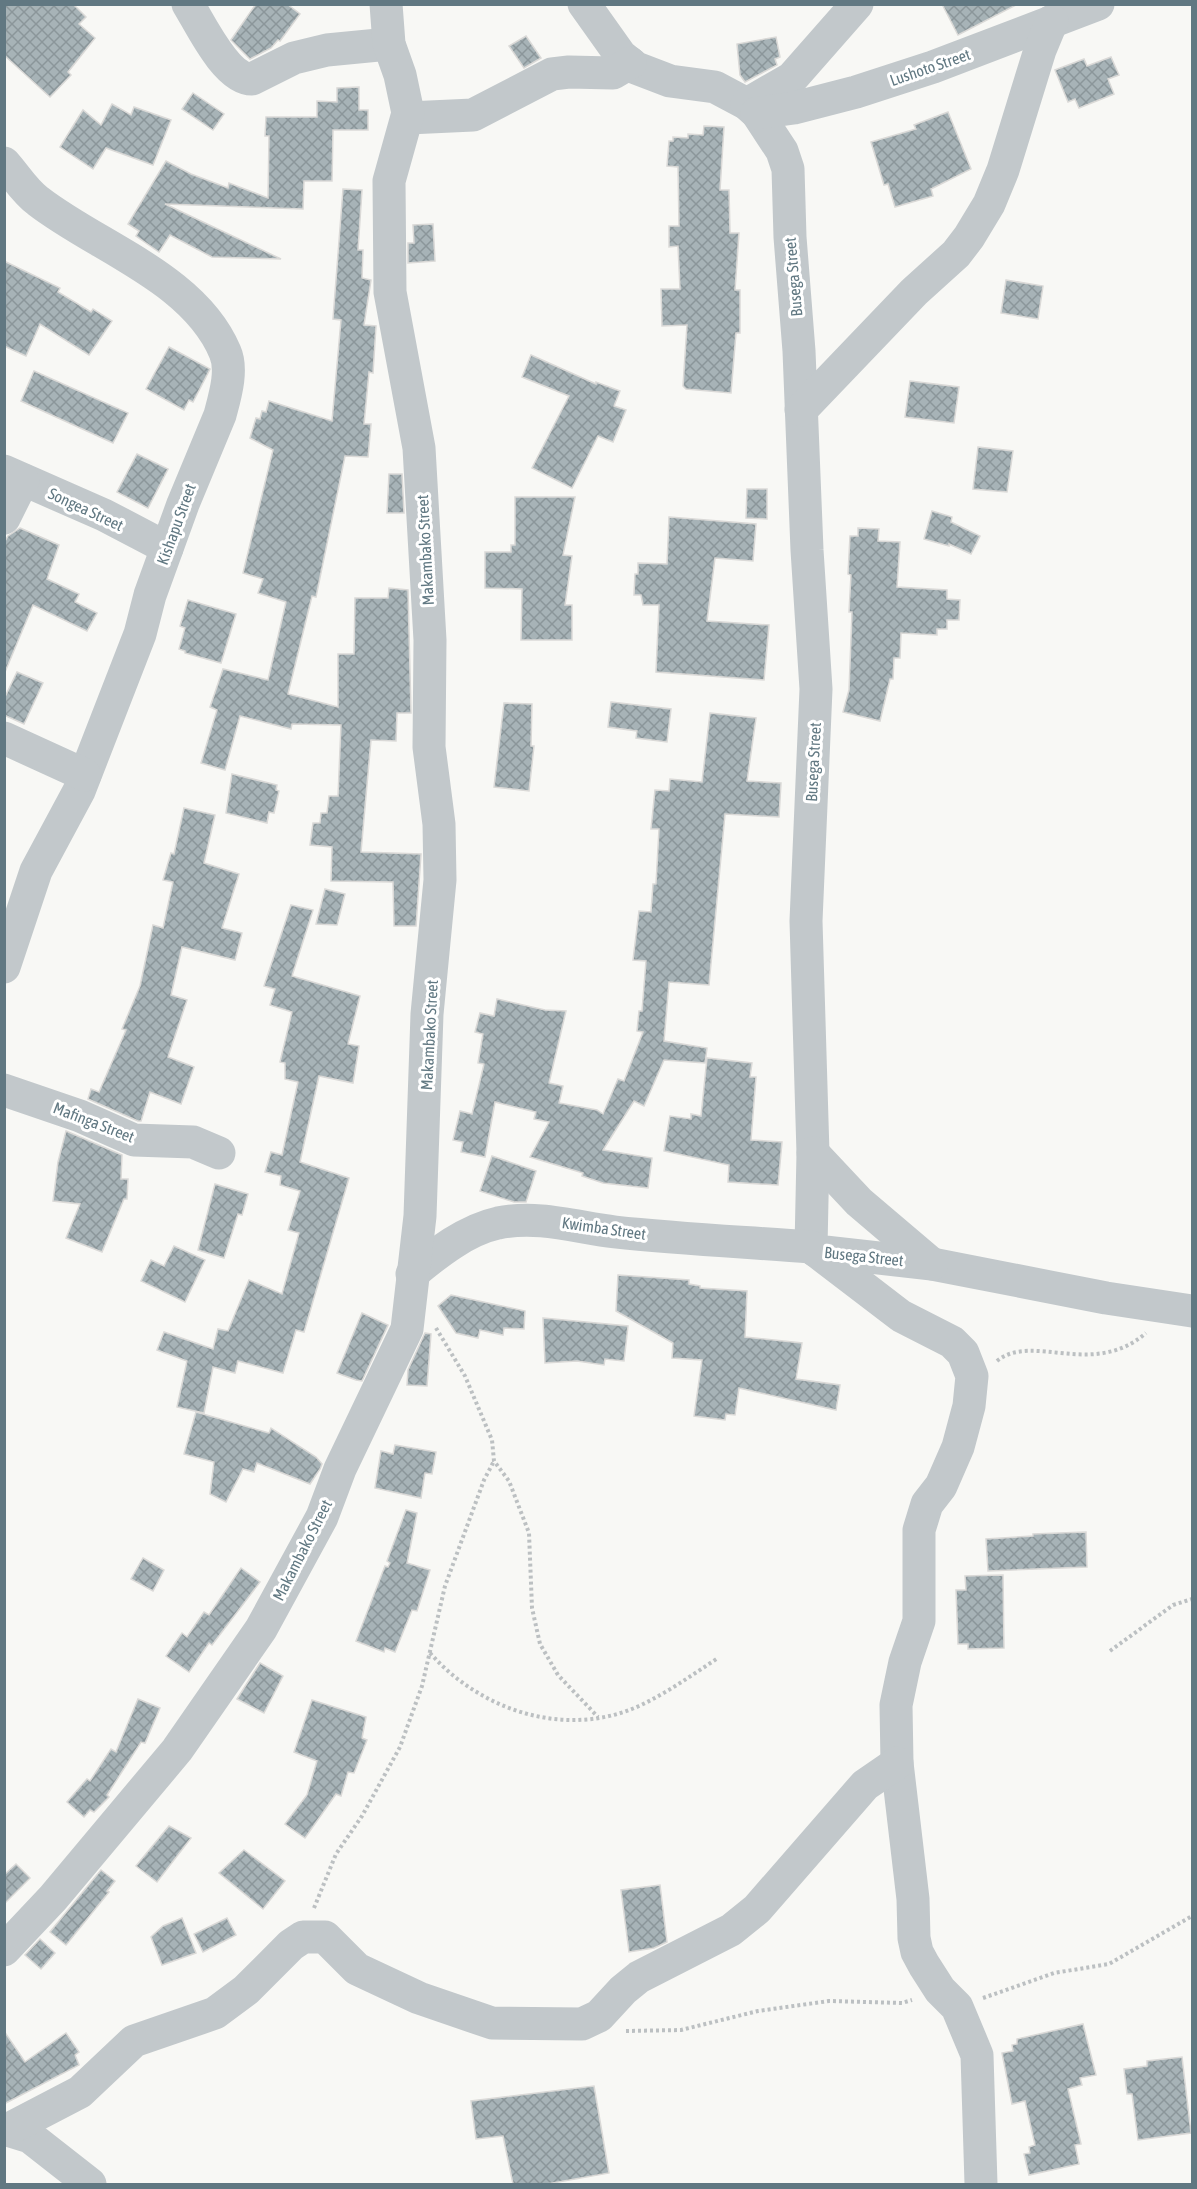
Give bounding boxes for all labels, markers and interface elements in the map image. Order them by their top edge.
street label: Lushoto Street [887,45,973,89]
street label: Busega Street [781,236,806,317]
street label: Kishapu Street [153,481,200,567]
street label: Songea Street [45,484,127,535]
street label: Makambako Street [413,494,437,606]
street label: Busega Street [802,721,825,802]
street label: Makambako Street [417,979,441,1091]
street label: Mafinga Street [51,1098,137,1147]
street label: Kwimba Street [561,1213,647,1243]
street label: Busega Street [823,1243,905,1270]
street label: Makambako Street [269,1496,335,1603]

